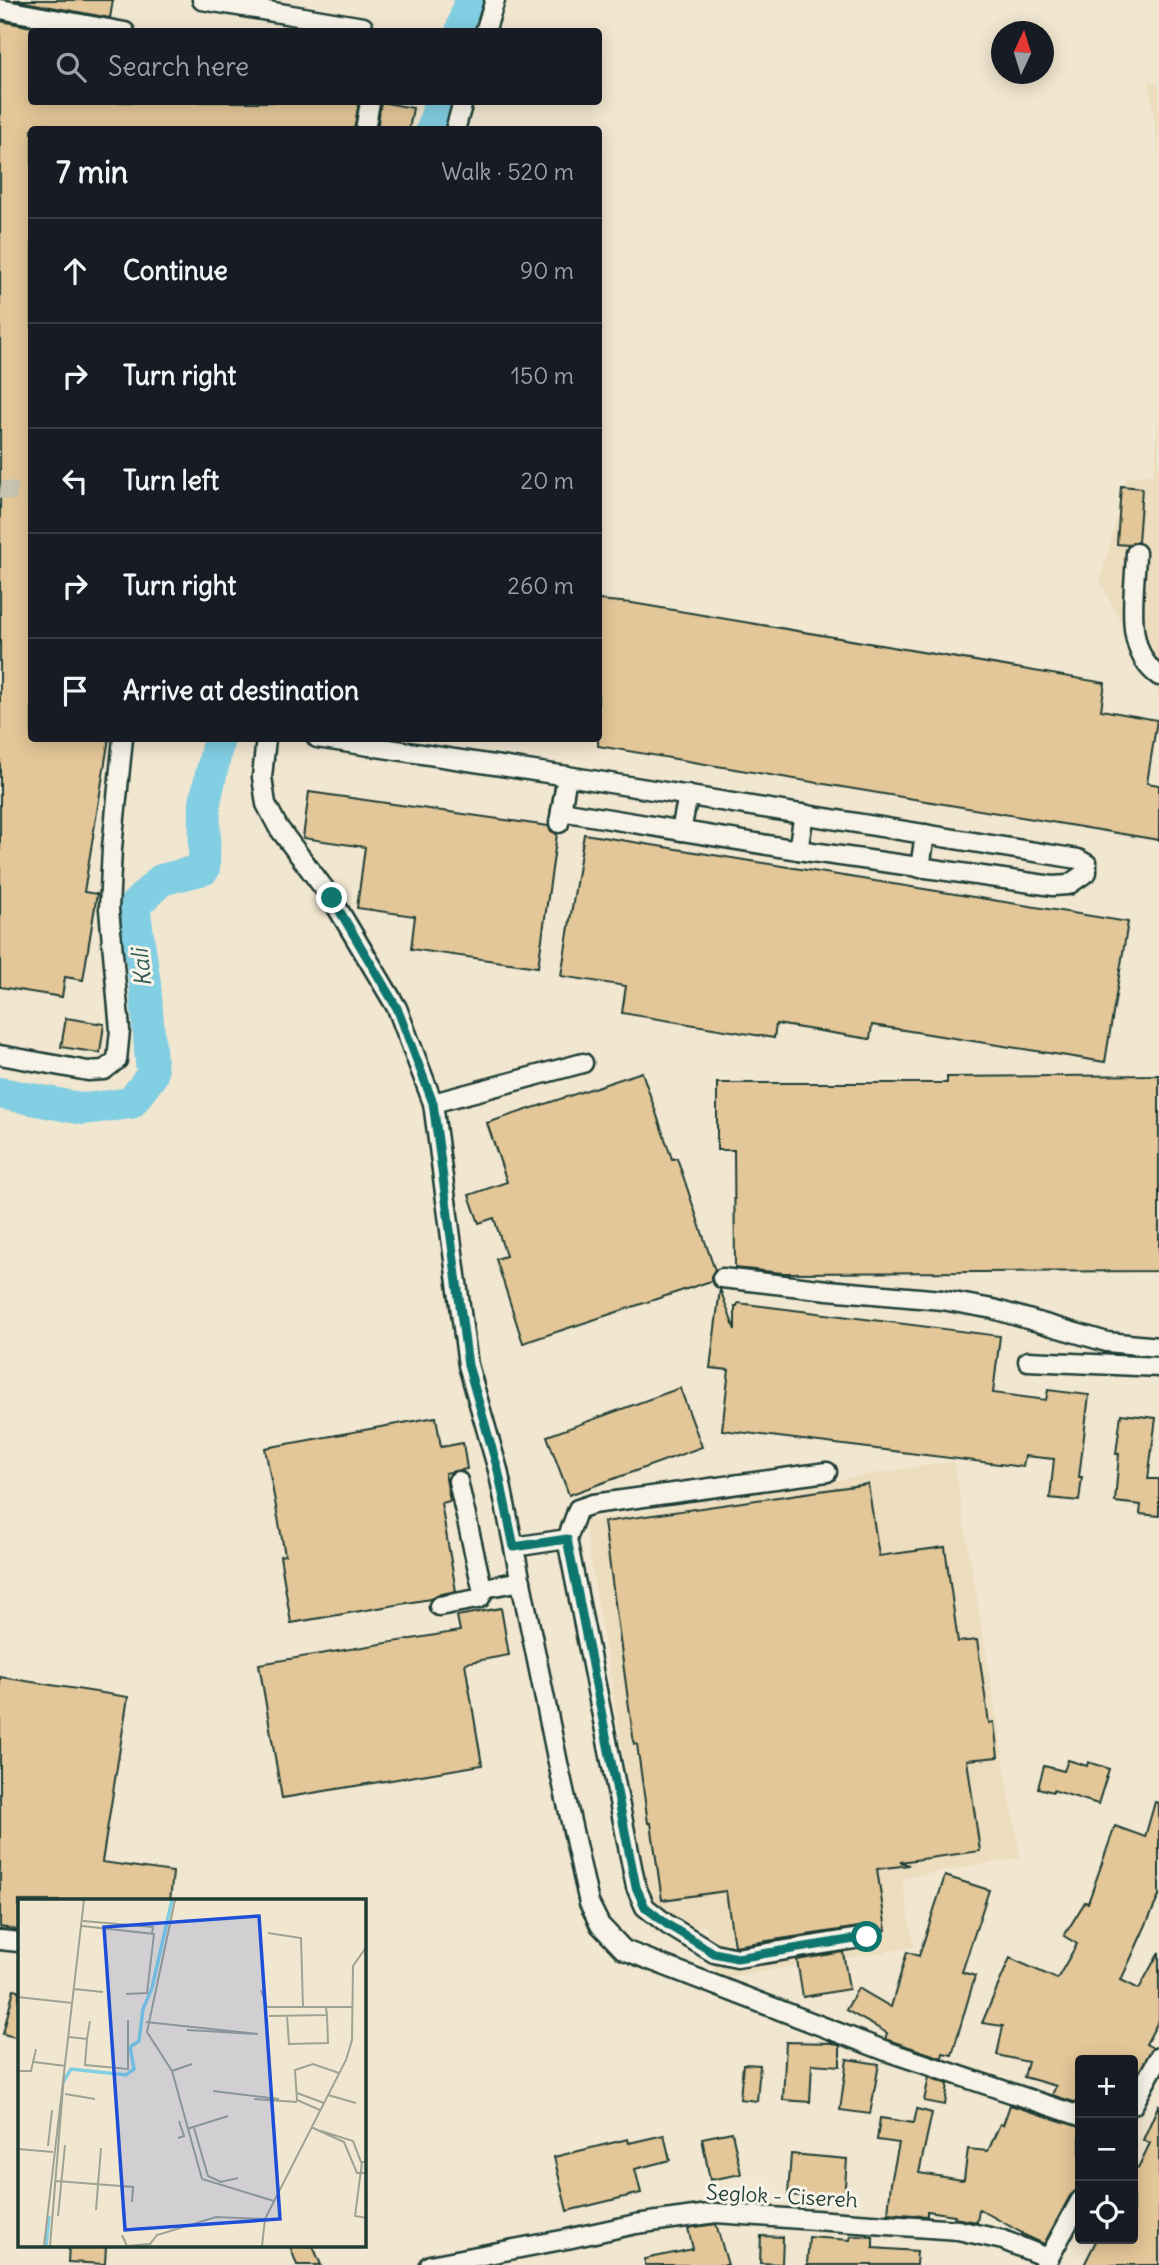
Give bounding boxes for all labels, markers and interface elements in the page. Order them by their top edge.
north arrow [991,21,1054,84]
search box [28,28,602,105]
icon: search [52,48,90,86]
text: Search here [108,50,249,83]
text: 7 min [56,153,128,191]
text: Walk · 520 m [441,157,574,186]
icon: ahead [56,252,94,290]
text: Continue [123,254,228,287]
text: 90 m [520,256,574,285]
icon: right [56,357,94,395]
text: Turn right [123,359,236,392]
text: 150 m [511,361,574,390]
icon: left [56,462,94,500]
text: Turn left [123,464,219,497]
text: 20 m [521,466,574,495]
icon: right [56,567,94,605]
text: Turn right [123,569,236,602]
text: 260 m [507,571,574,600]
icon: arrive [56,672,94,710]
text: Arrive at destination [123,674,359,707]
route end [316,882,347,913]
water label: Kali [124,945,157,988]
inset map [18,1899,366,2248]
route start [851,1921,882,1952]
map controls [1075,2055,1138,2244]
button: + [1075,2055,1138,2118]
button: − [1075,2118,1138,2181]
street label: Seglok - Cisereh [706,2179,858,2213]
button: locate [1075,2181,1138,2244]

